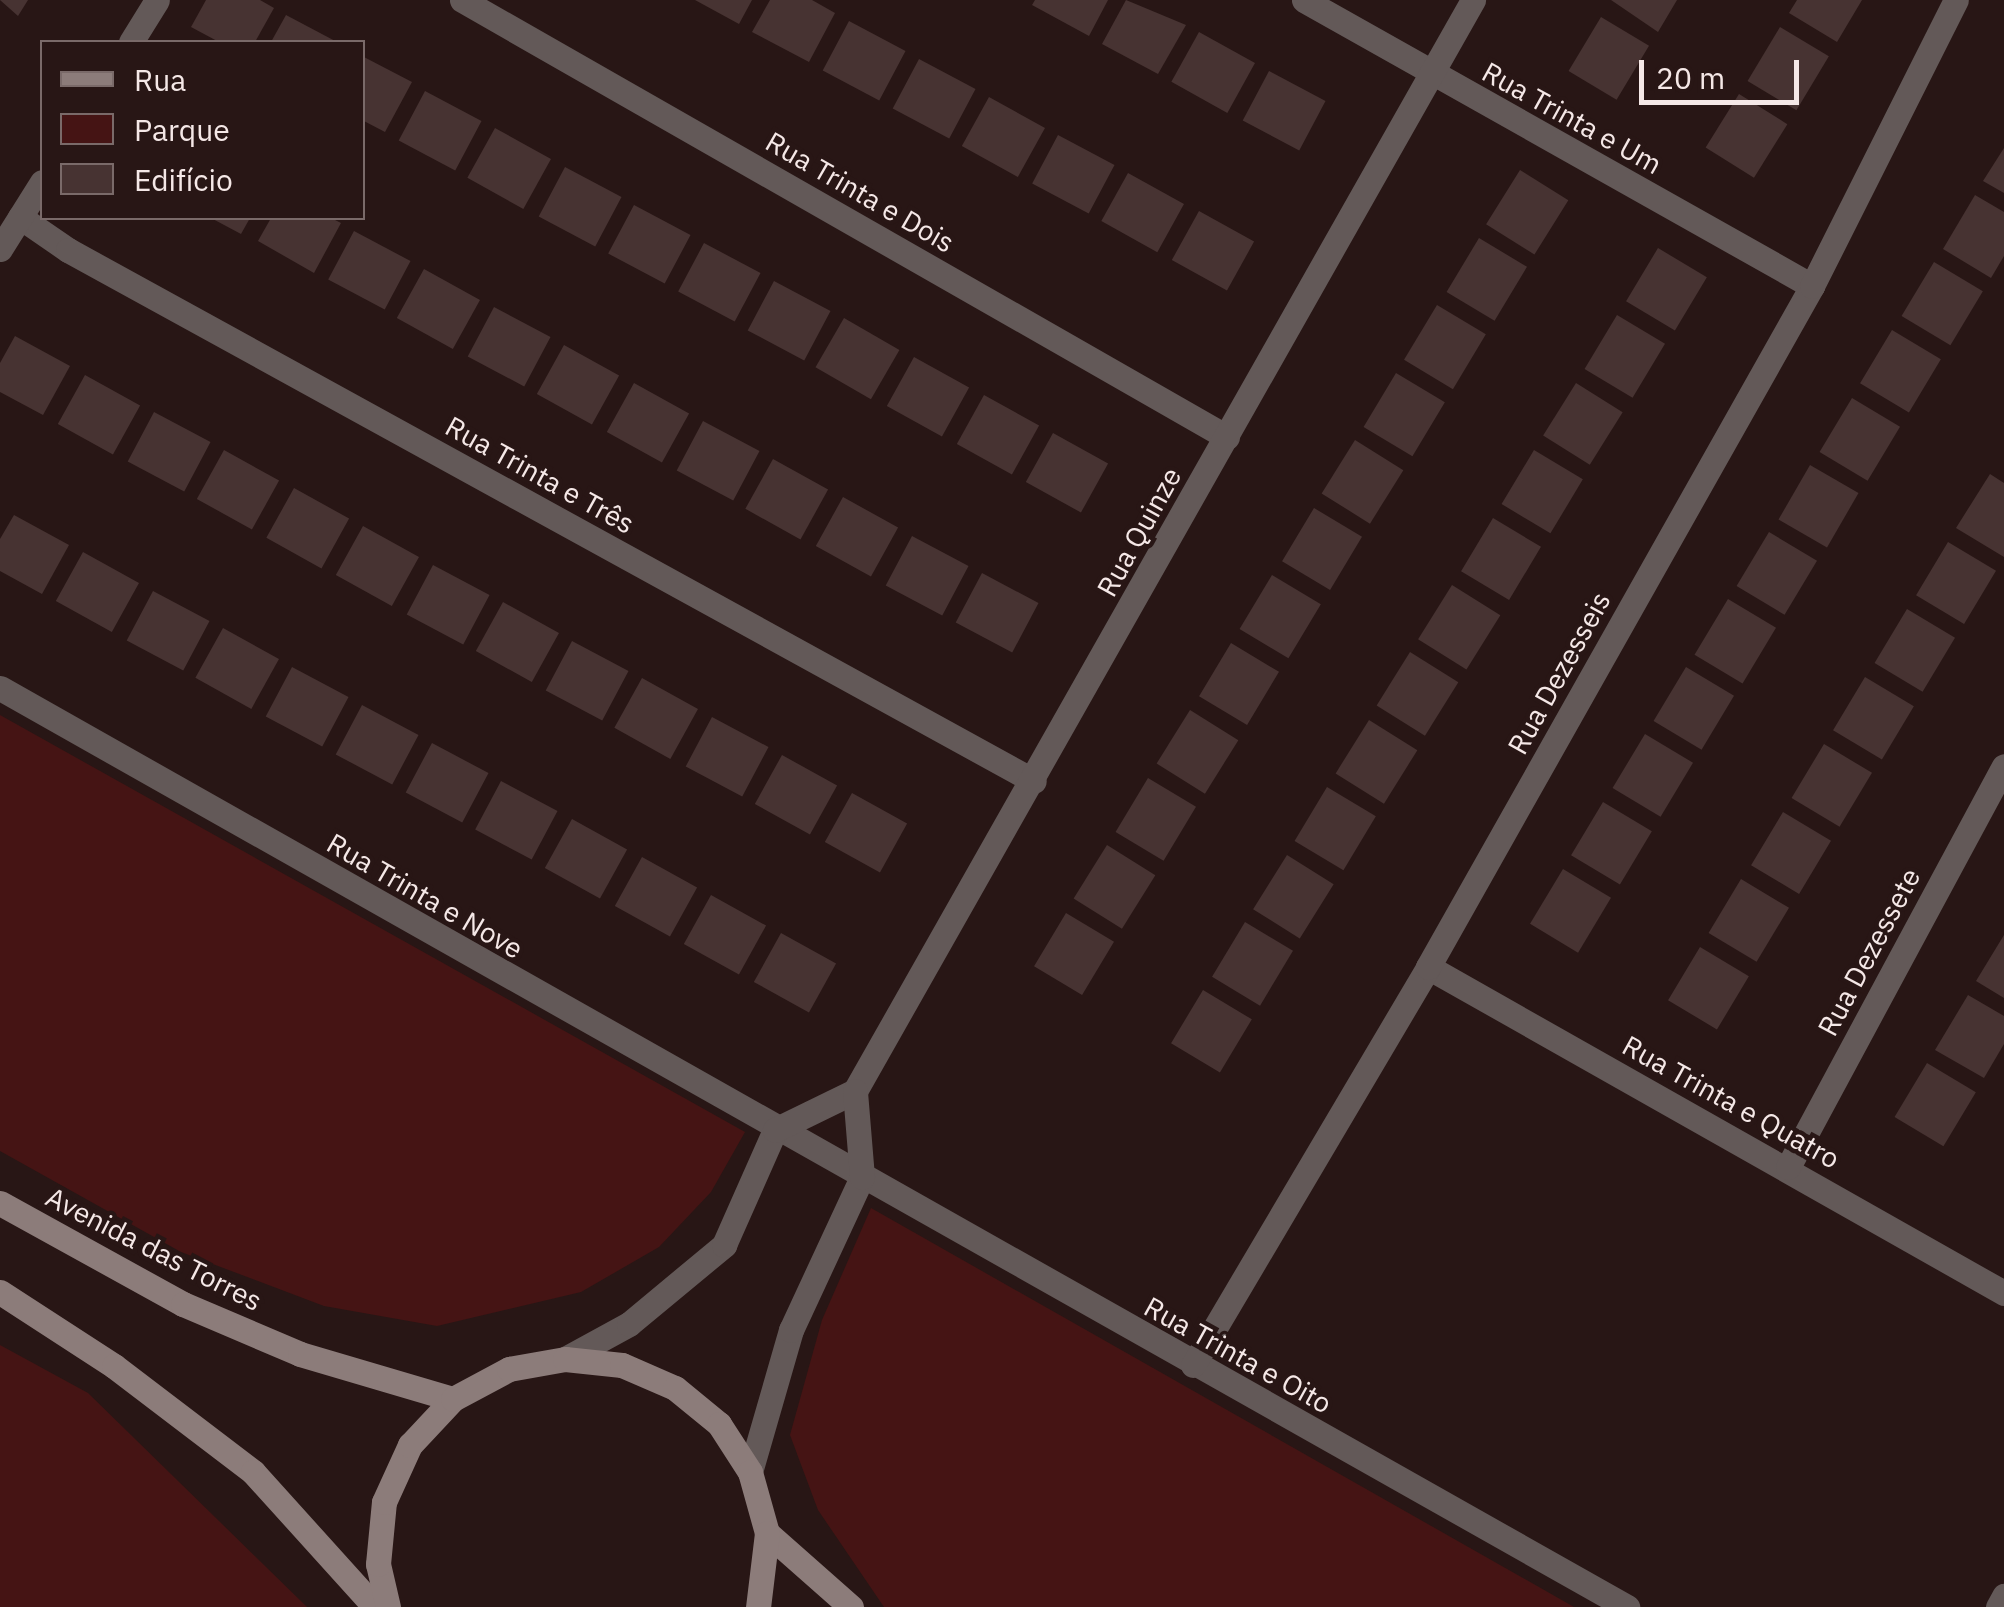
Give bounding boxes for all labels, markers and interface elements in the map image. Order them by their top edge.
legend [40,40,365,220]
scale bar [1644,40,1804,102]
street label: Rua Trinta e Um [1476,55,1668,181]
text: 20 m [1656,58,1725,97]
text: Rua [134,60,186,99]
text: Parque [134,110,230,149]
street label: Rua Trinta e Dois [760,125,960,259]
text: Edifício [134,160,233,199]
street label: Rua Trinta e Três [440,409,640,541]
street label: Rua Quinze [1090,462,1188,602]
street label: Rua Dezesseis [1501,586,1617,760]
street label: Rua Trinta e Nove [321,826,529,966]
street label: Rua Dezessete [1811,862,1927,1042]
street label: Rua Trinta e Quatro [1617,1028,1845,1176]
street label: Avenida das Torres [40,1180,268,1318]
street label: Rua Trinta e Oito [1138,1290,1338,1420]

